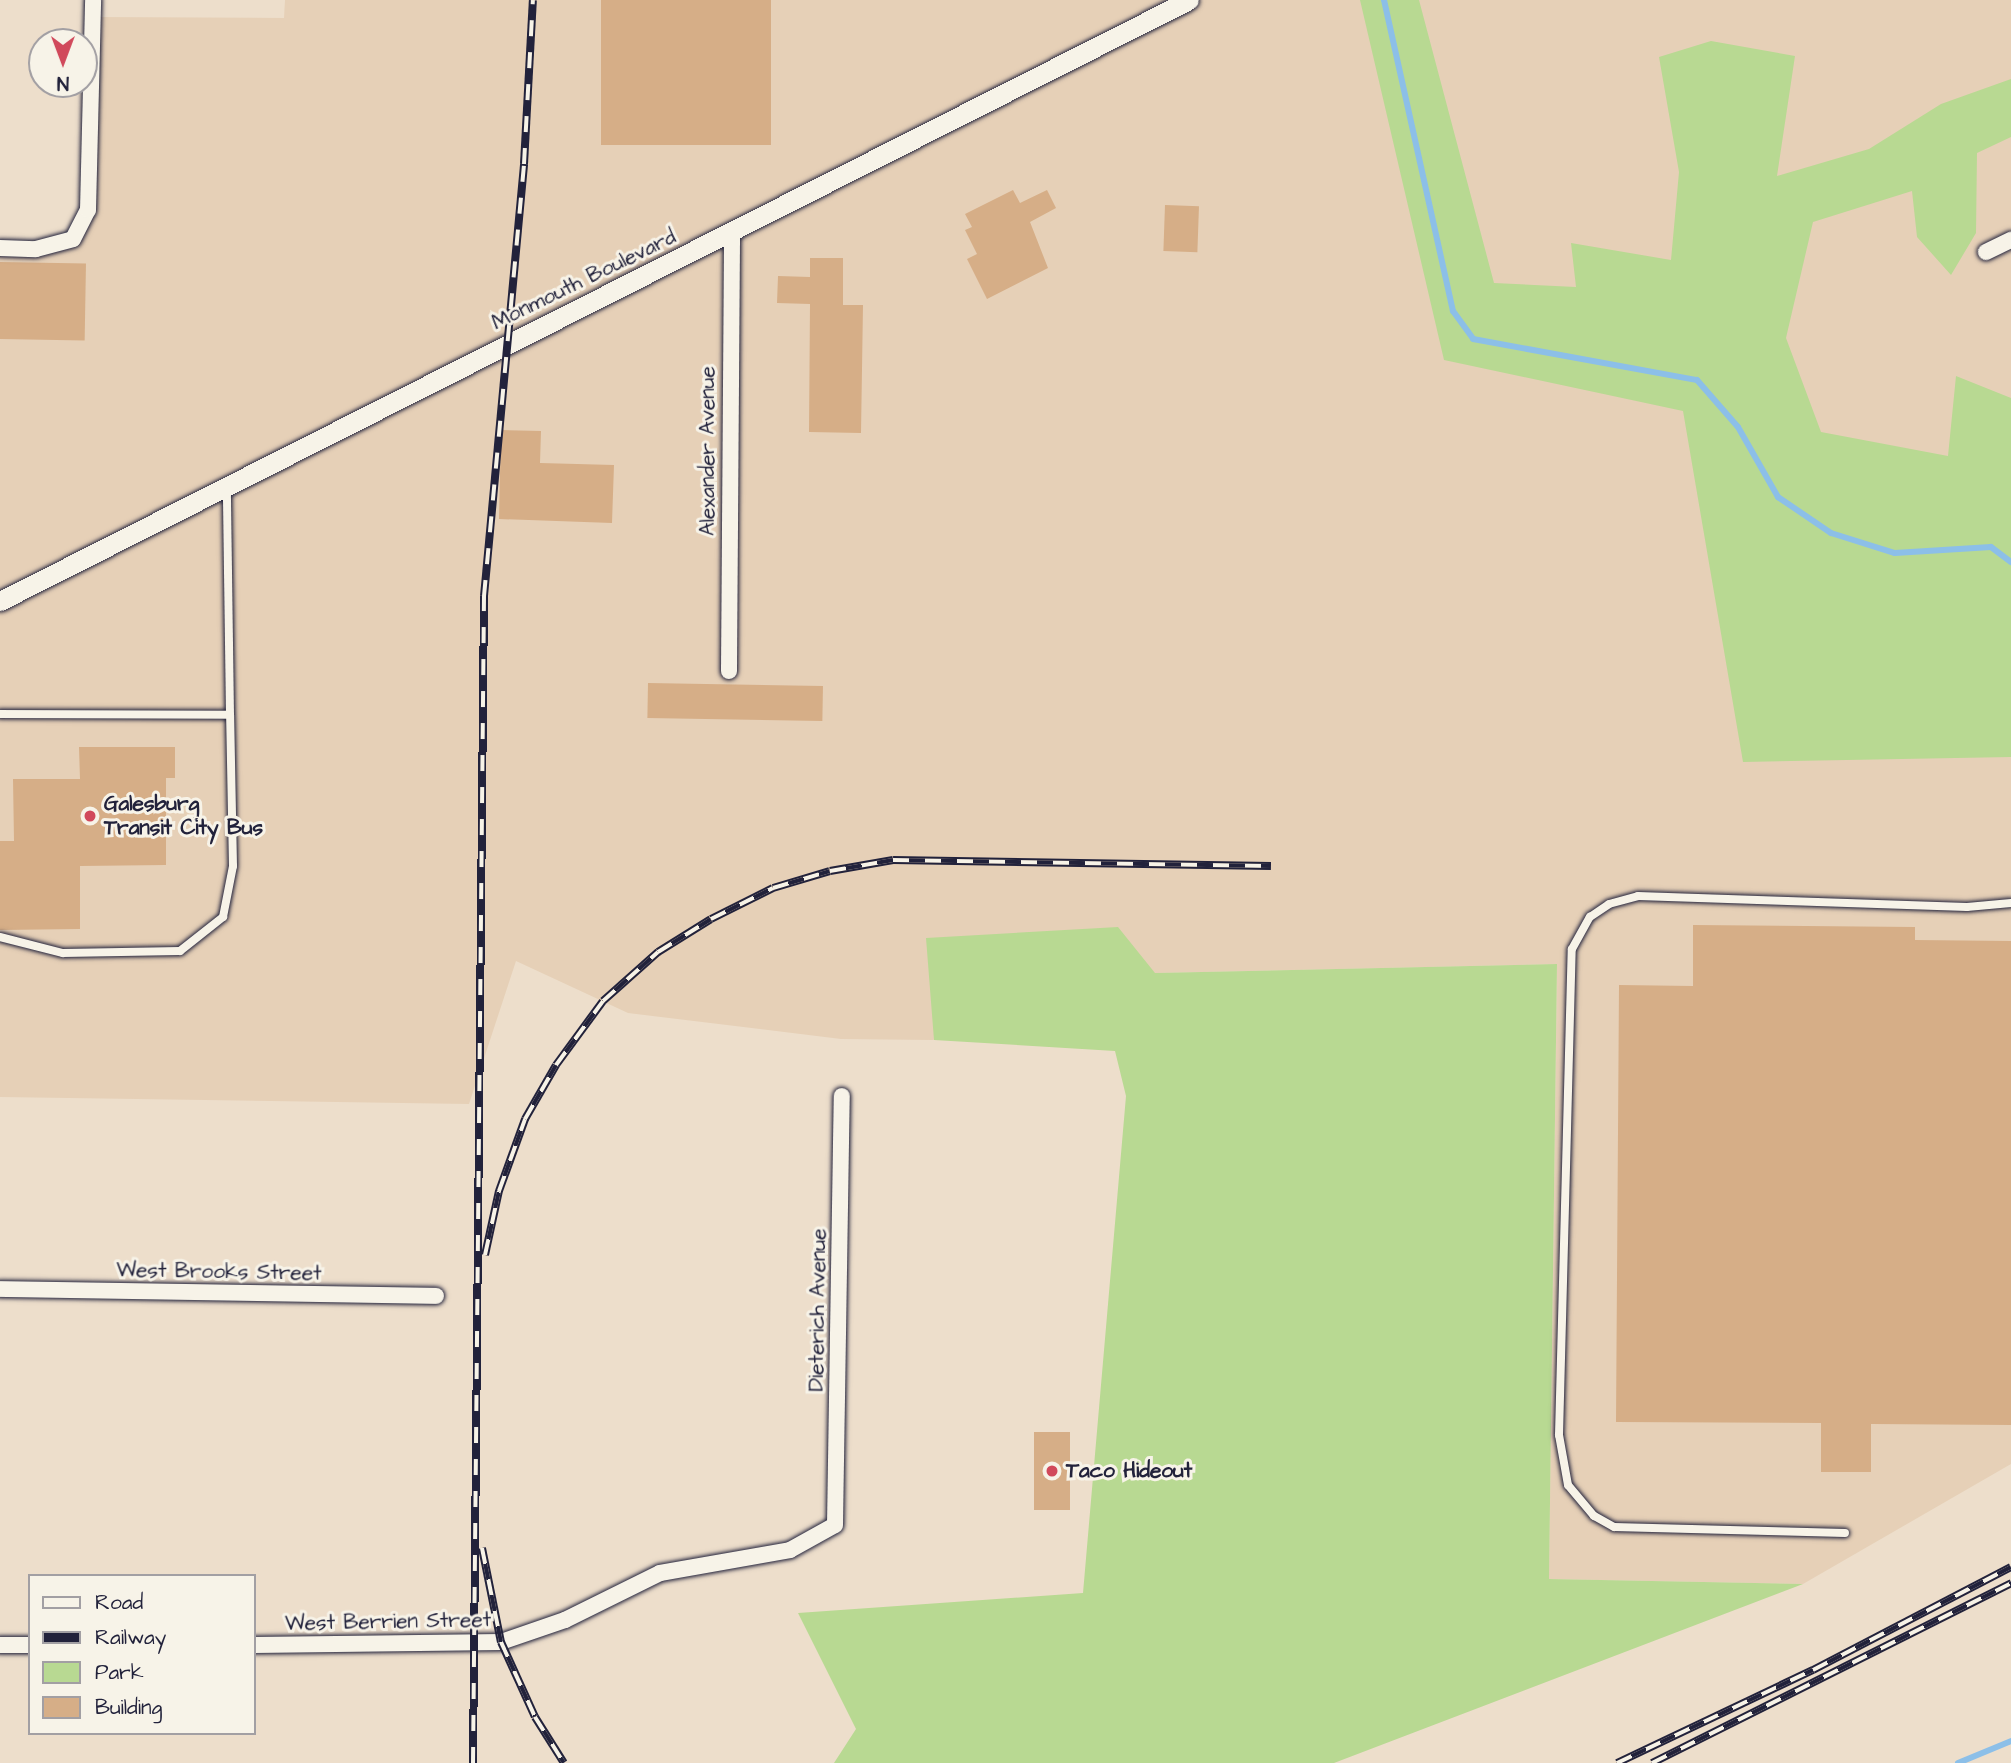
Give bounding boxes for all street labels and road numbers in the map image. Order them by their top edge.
street label: Monmouth Boulevard [488,224,680,336]
street label: Alexander Avenue [695,366,721,536]
street label: Dieterich Avenue [804,1228,832,1392]
street label: West Brooks Street [116,1258,322,1286]
street label: West Berrien Street [285,1608,491,1636]

